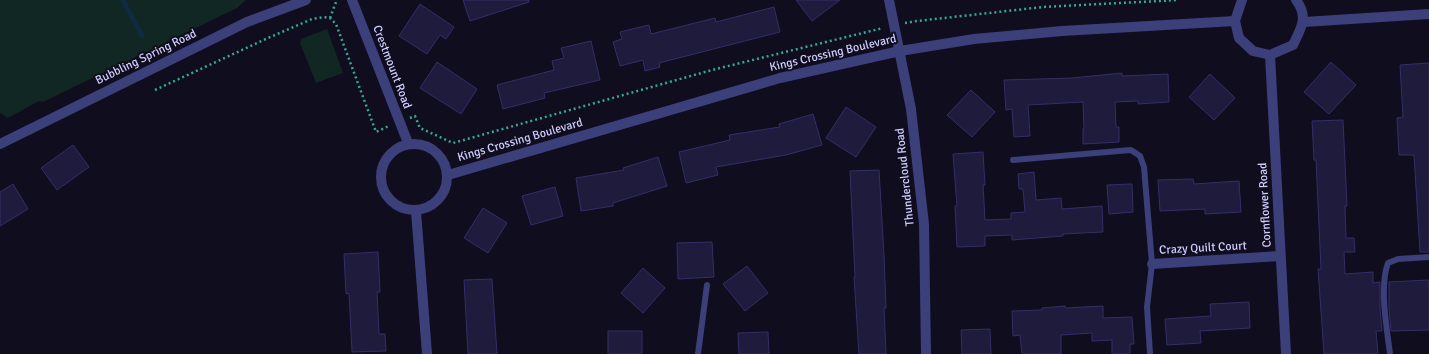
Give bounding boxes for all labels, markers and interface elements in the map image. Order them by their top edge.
street label: Crestmount Road [369,23,415,111]
street label: Bubbling Spring Road [93,26,199,88]
street label: Kings Crossing Boulevard [768,31,898,75]
street label: Kings Crossing Boulevard [456,115,584,165]
street label: Thundercloud Road [892,127,918,227]
street label: Cornflower Road [1255,162,1275,248]
street label: Crazy Quilt Court [1159,238,1247,258]

